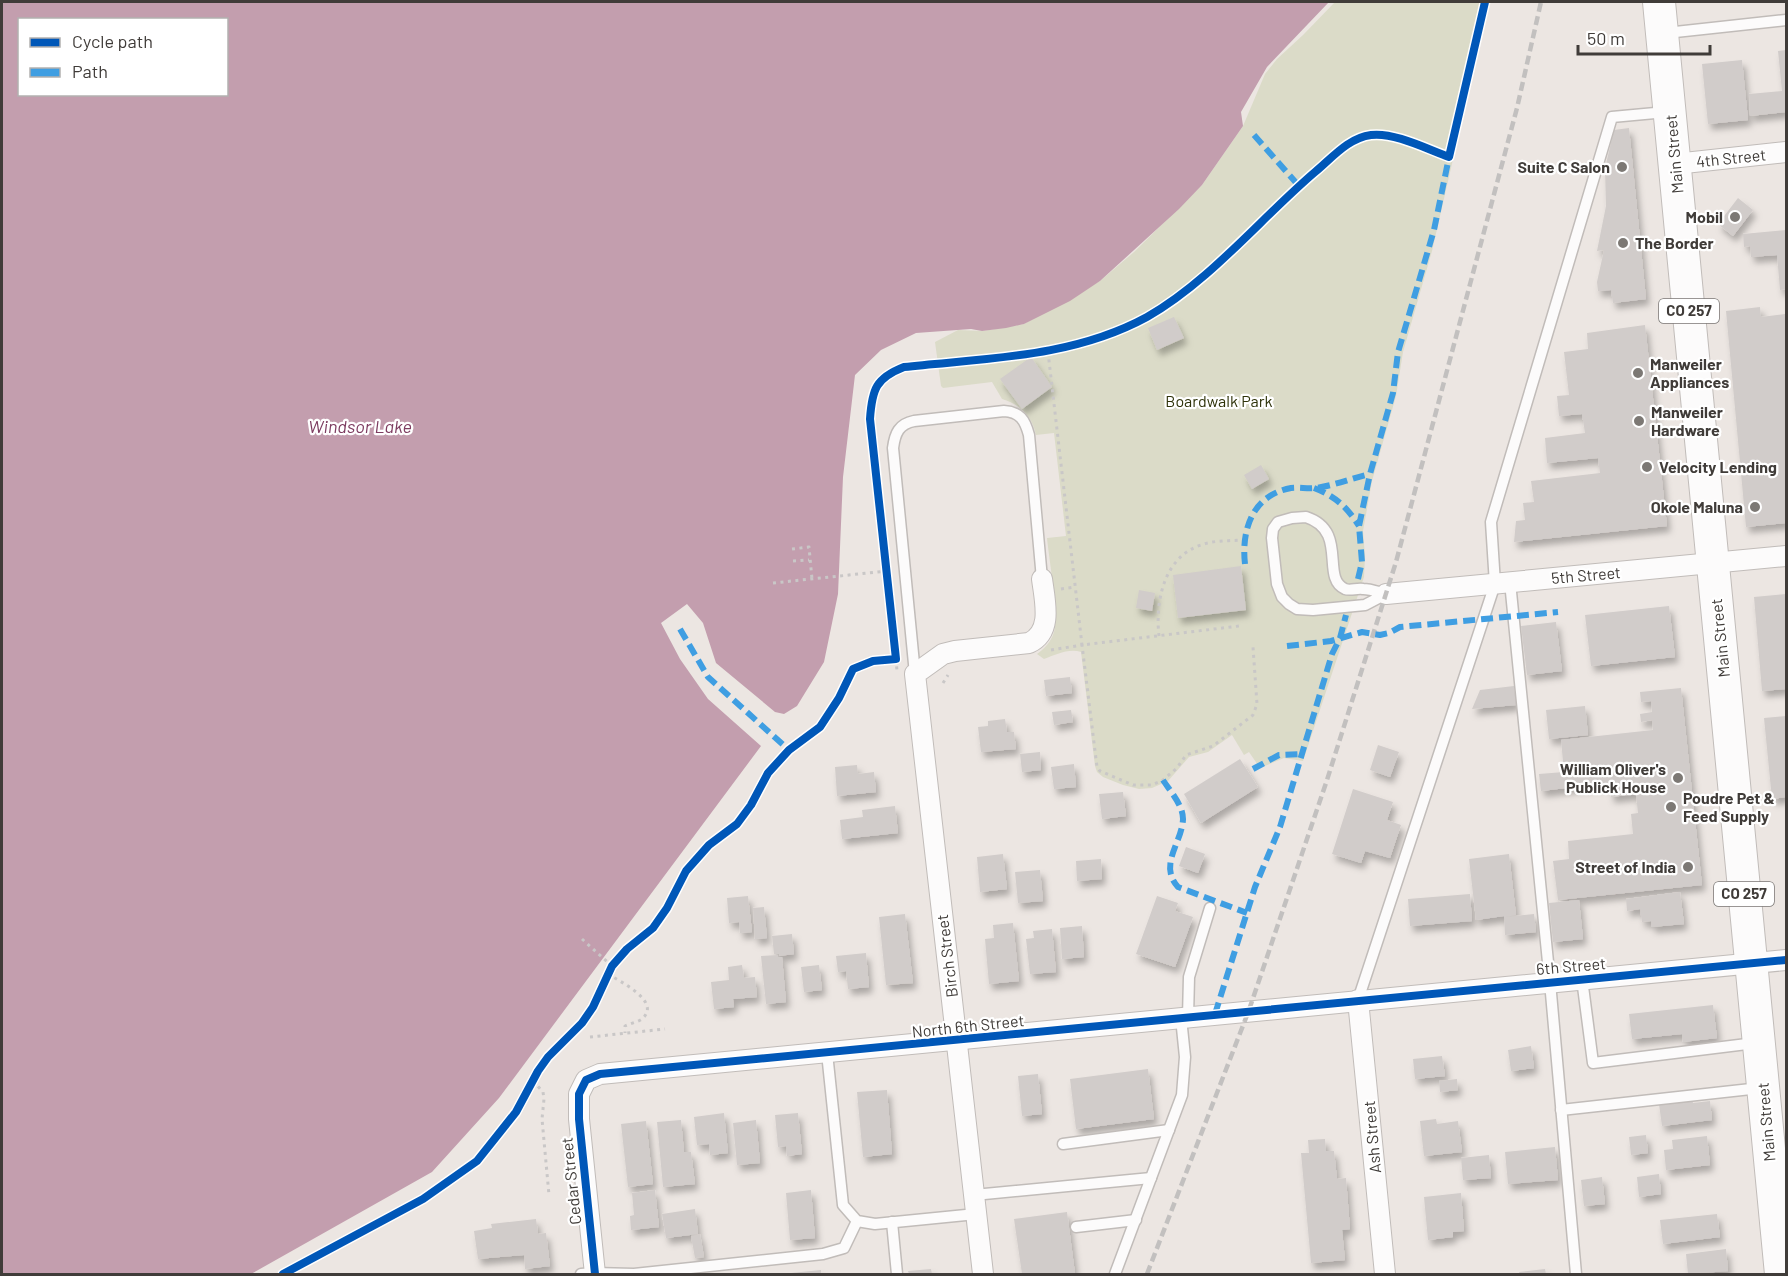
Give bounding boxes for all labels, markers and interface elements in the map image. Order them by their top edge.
legend [18,18,228,96]
scale bar [1578,18,1710,56]
text: 50 m [1587,27,1625,49]
text: Cycle path [72,30,153,52]
text: Path [72,60,108,82]
street label: Main Street [1661,114,1686,194]
street label: 4th Street [1695,144,1767,171]
place label: Suite C Salon [1517,157,1610,176]
marker: Suite C Salon [1615,160,1629,174]
place label: Mobil [1686,207,1723,226]
marker: Mobil [1728,210,1742,224]
place label: The Border [1635,233,1714,252]
marker: The Border [1616,236,1630,250]
road number: CO 257 [1659,299,1719,323]
place label: Manweiler Appliances [1650,354,1729,391]
marker: Manweiler Appliances [1631,366,1645,380]
park label: Boardwalk Park [1165,391,1273,410]
place label: Manweiler Hardware [1651,402,1723,439]
marker: Manweiler Hardware [1632,414,1646,428]
water label: Windsor Lake [308,415,412,437]
place label: Velocity Lending [1659,457,1777,476]
marker: Velocity Lending [1640,460,1654,474]
place label: Okole Maluna [1651,497,1743,516]
marker: Okole Maluna [1748,500,1762,514]
street label: 5th Street [1550,562,1621,587]
street label: Main Street [1706,598,1733,678]
place label: William Oliver's Publick House [1560,759,1666,796]
marker: William Oliver's Publick House [1671,771,1685,785]
place label: Poudre Pet & Feed Supply [1683,788,1775,825]
marker: Poudre Pet & Feed Supply [1664,800,1678,814]
place label: Street of India [1575,857,1676,876]
marker: Street of India [1681,860,1695,874]
road number: CO 257 [1714,882,1774,906]
street label: Birch Street [932,913,961,999]
street label: 6th Street [1535,953,1606,978]
street label: North 6th Street [911,1010,1025,1041]
street label: Main Street [1753,1082,1778,1162]
street label: Ash Street [1359,1100,1384,1174]
street label: Cedar Street [556,1136,585,1226]

